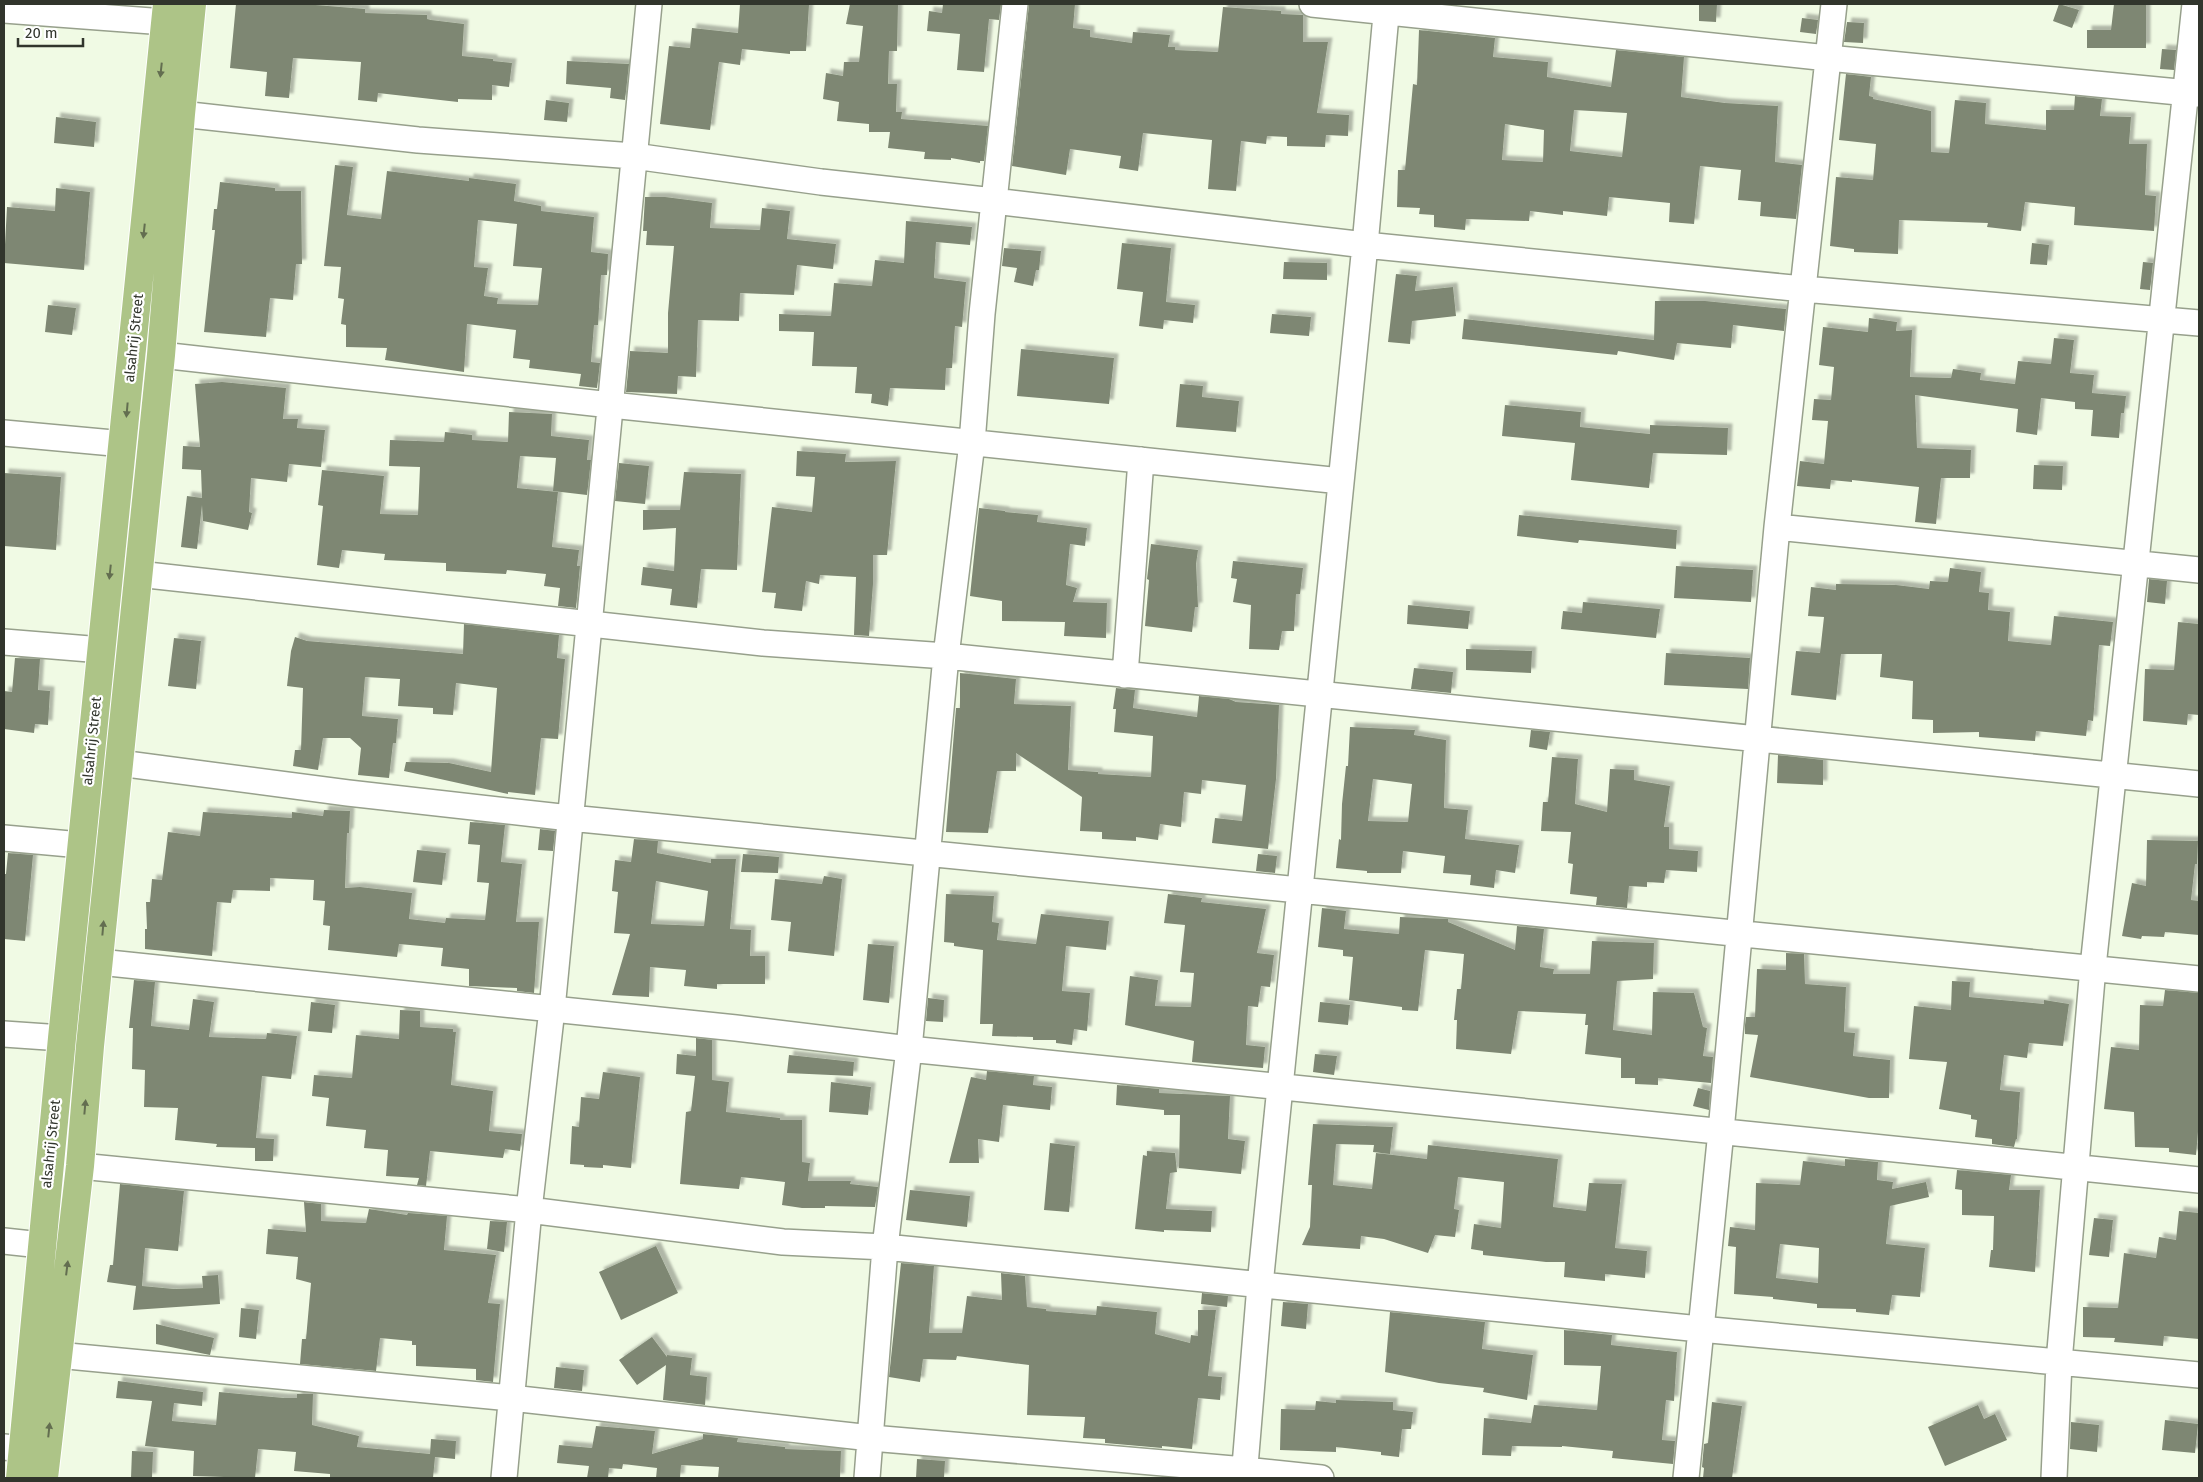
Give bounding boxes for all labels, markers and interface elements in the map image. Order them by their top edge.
scale bar [18,15,82,47]
text: 20 m [25,24,58,42]
one-way arrow [157,62,165,78]
one-way arrow [140,224,148,240]
street label: alsahrij Street [121,292,147,383]
one-way arrow [122,403,130,419]
one-way arrow [106,564,114,580]
street label: alsahrij Street [79,695,105,786]
one-way arrow [99,919,107,935]
street label: alsahrij Street [38,1098,64,1189]
one-way arrow [81,1098,89,1114]
one-way arrow [63,1260,71,1276]
one-way arrow [45,1421,53,1437]

